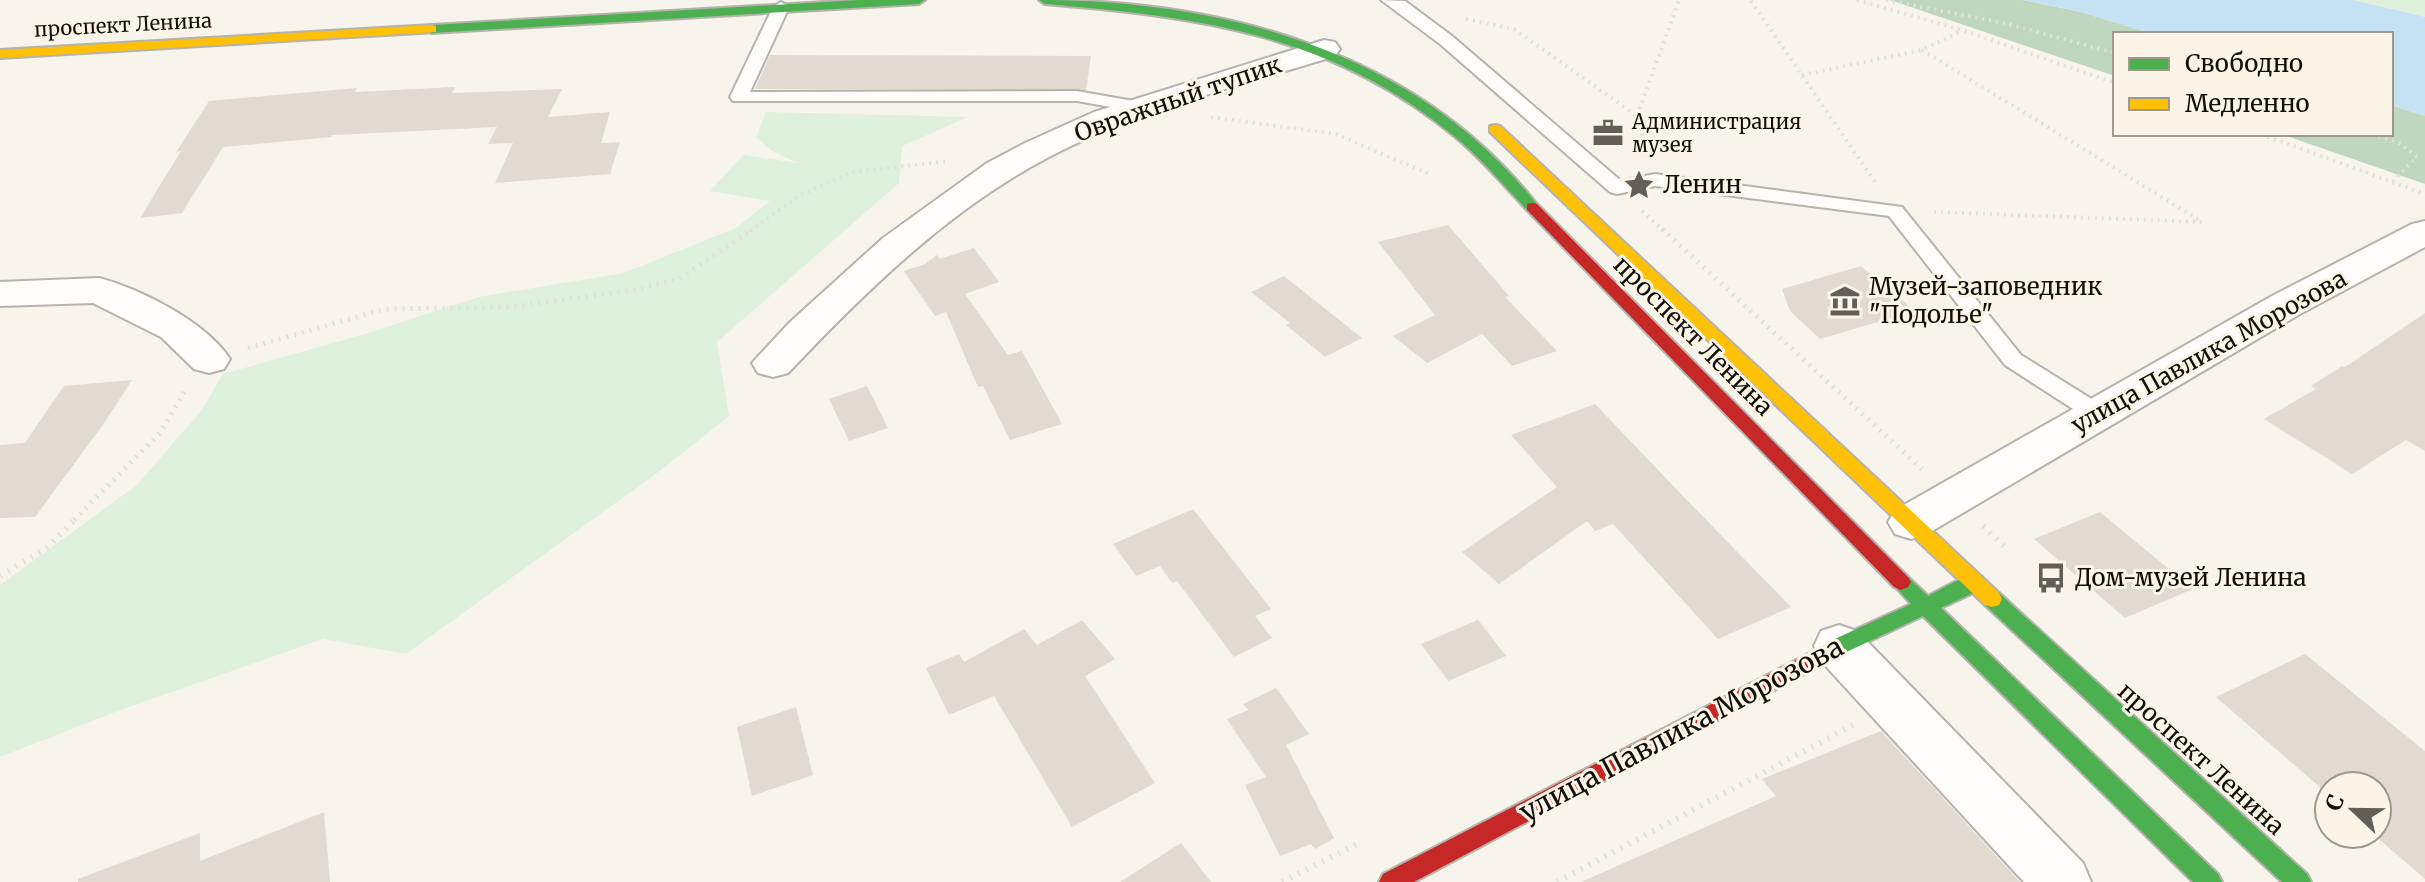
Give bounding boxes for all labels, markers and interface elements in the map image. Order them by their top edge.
street label: проспект Ленина [34,7,213,42]
legend [2113,32,2393,136]
text: Свободно [2185,48,2303,79]
street label: Овражный тупик [1070,49,1285,149]
text: Медленно [2185,88,2309,119]
place label: Администрация музея [1631,109,1801,157]
office icon: Администрация музея [1591,116,1625,150]
place icon: Ленин [1622,168,1656,202]
place label: Ленин [1663,169,1742,200]
street label: проспект Ленина [1607,249,1780,422]
street label: улица Павлика Морозова [2066,263,2352,440]
place label: Музей-заповедник "Подолье" [1869,271,2102,330]
museum icon: Музей-заповедник "Подолье" [1828,284,1862,318]
bus stop icon: Дом-музей Ленина [2034,561,2068,595]
place label: Дом-музей Ленина [2075,562,2307,593]
street label: улица Павлика Морозова [1513,628,1849,830]
street label: проспект Ленина [2112,676,2291,842]
north arrow [2313,770,2393,850]
text: С [2319,790,2350,815]

